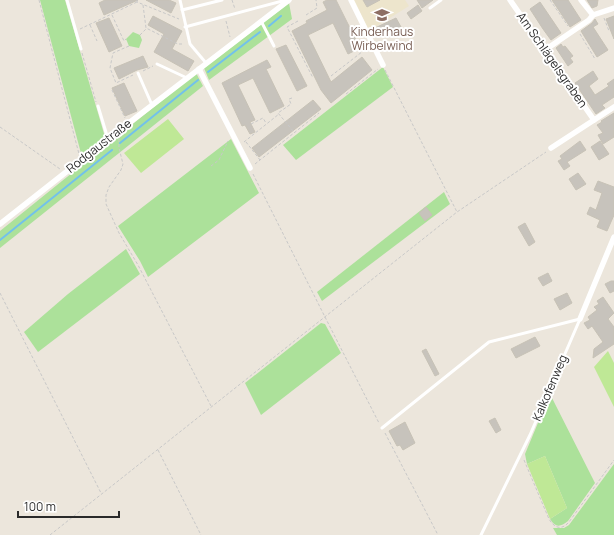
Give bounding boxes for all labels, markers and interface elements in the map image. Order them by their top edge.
school or university icon: Kinderhaus Wirbelwind [373,6,391,24]
street label: Am Schlägelsgraben [513,9,592,111]
place label: Kinderhaus Wirbelwind [351,23,413,54]
street label: Rodgaustraße [62,115,135,177]
street label: Kalkofenweg [528,352,571,424]
scale bar [18,493,119,519]
text: 100 m [24,498,56,515]

